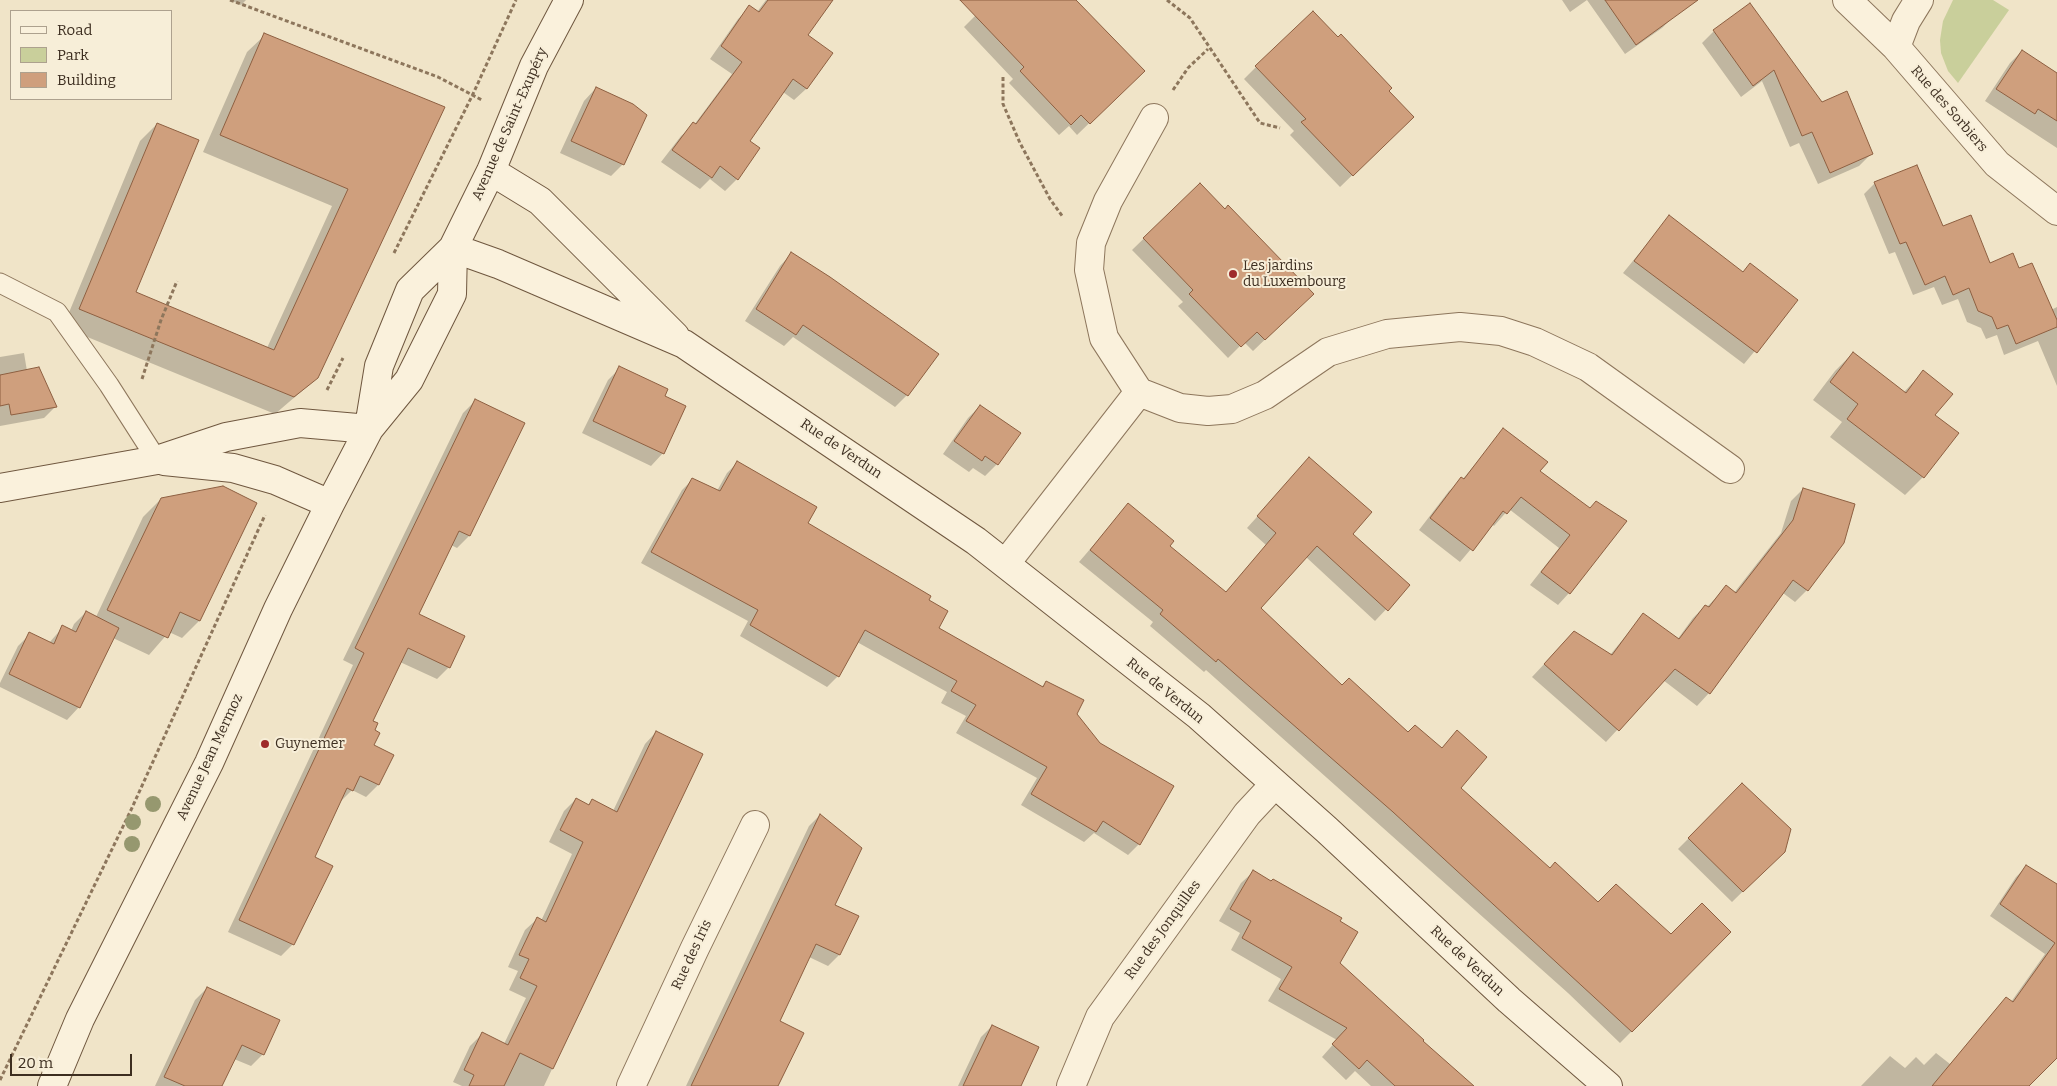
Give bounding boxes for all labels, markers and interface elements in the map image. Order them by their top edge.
legend [10,10,172,100]
text: Road [57,21,92,39]
street label: Avenue de Saint-Exupéry [469,45,551,203]
text: Park [57,46,89,64]
street label: Rue des Sorbiers [1907,63,1991,155]
text: Building [57,71,116,89]
place label: Les jardins du Luxembourg [1243,258,1346,290]
marker: Les jardins du Luxembourg [1227,268,1239,280]
street label: Rue de Verdun [797,415,885,483]
street label: Rue de Verdun [1123,655,1207,727]
street label: Avenue Jean Mermoz [173,691,247,823]
place label: Guynemer [275,736,345,752]
marker: Guynemer [259,738,271,750]
street label: Rue des Jonquilles [1121,877,1205,983]
street label: Rue des Iris [668,917,716,993]
street label: Rue de Verdun [1427,922,1507,1000]
scale bar [12,1044,135,1076]
text: 20 m [18,1054,53,1072]

